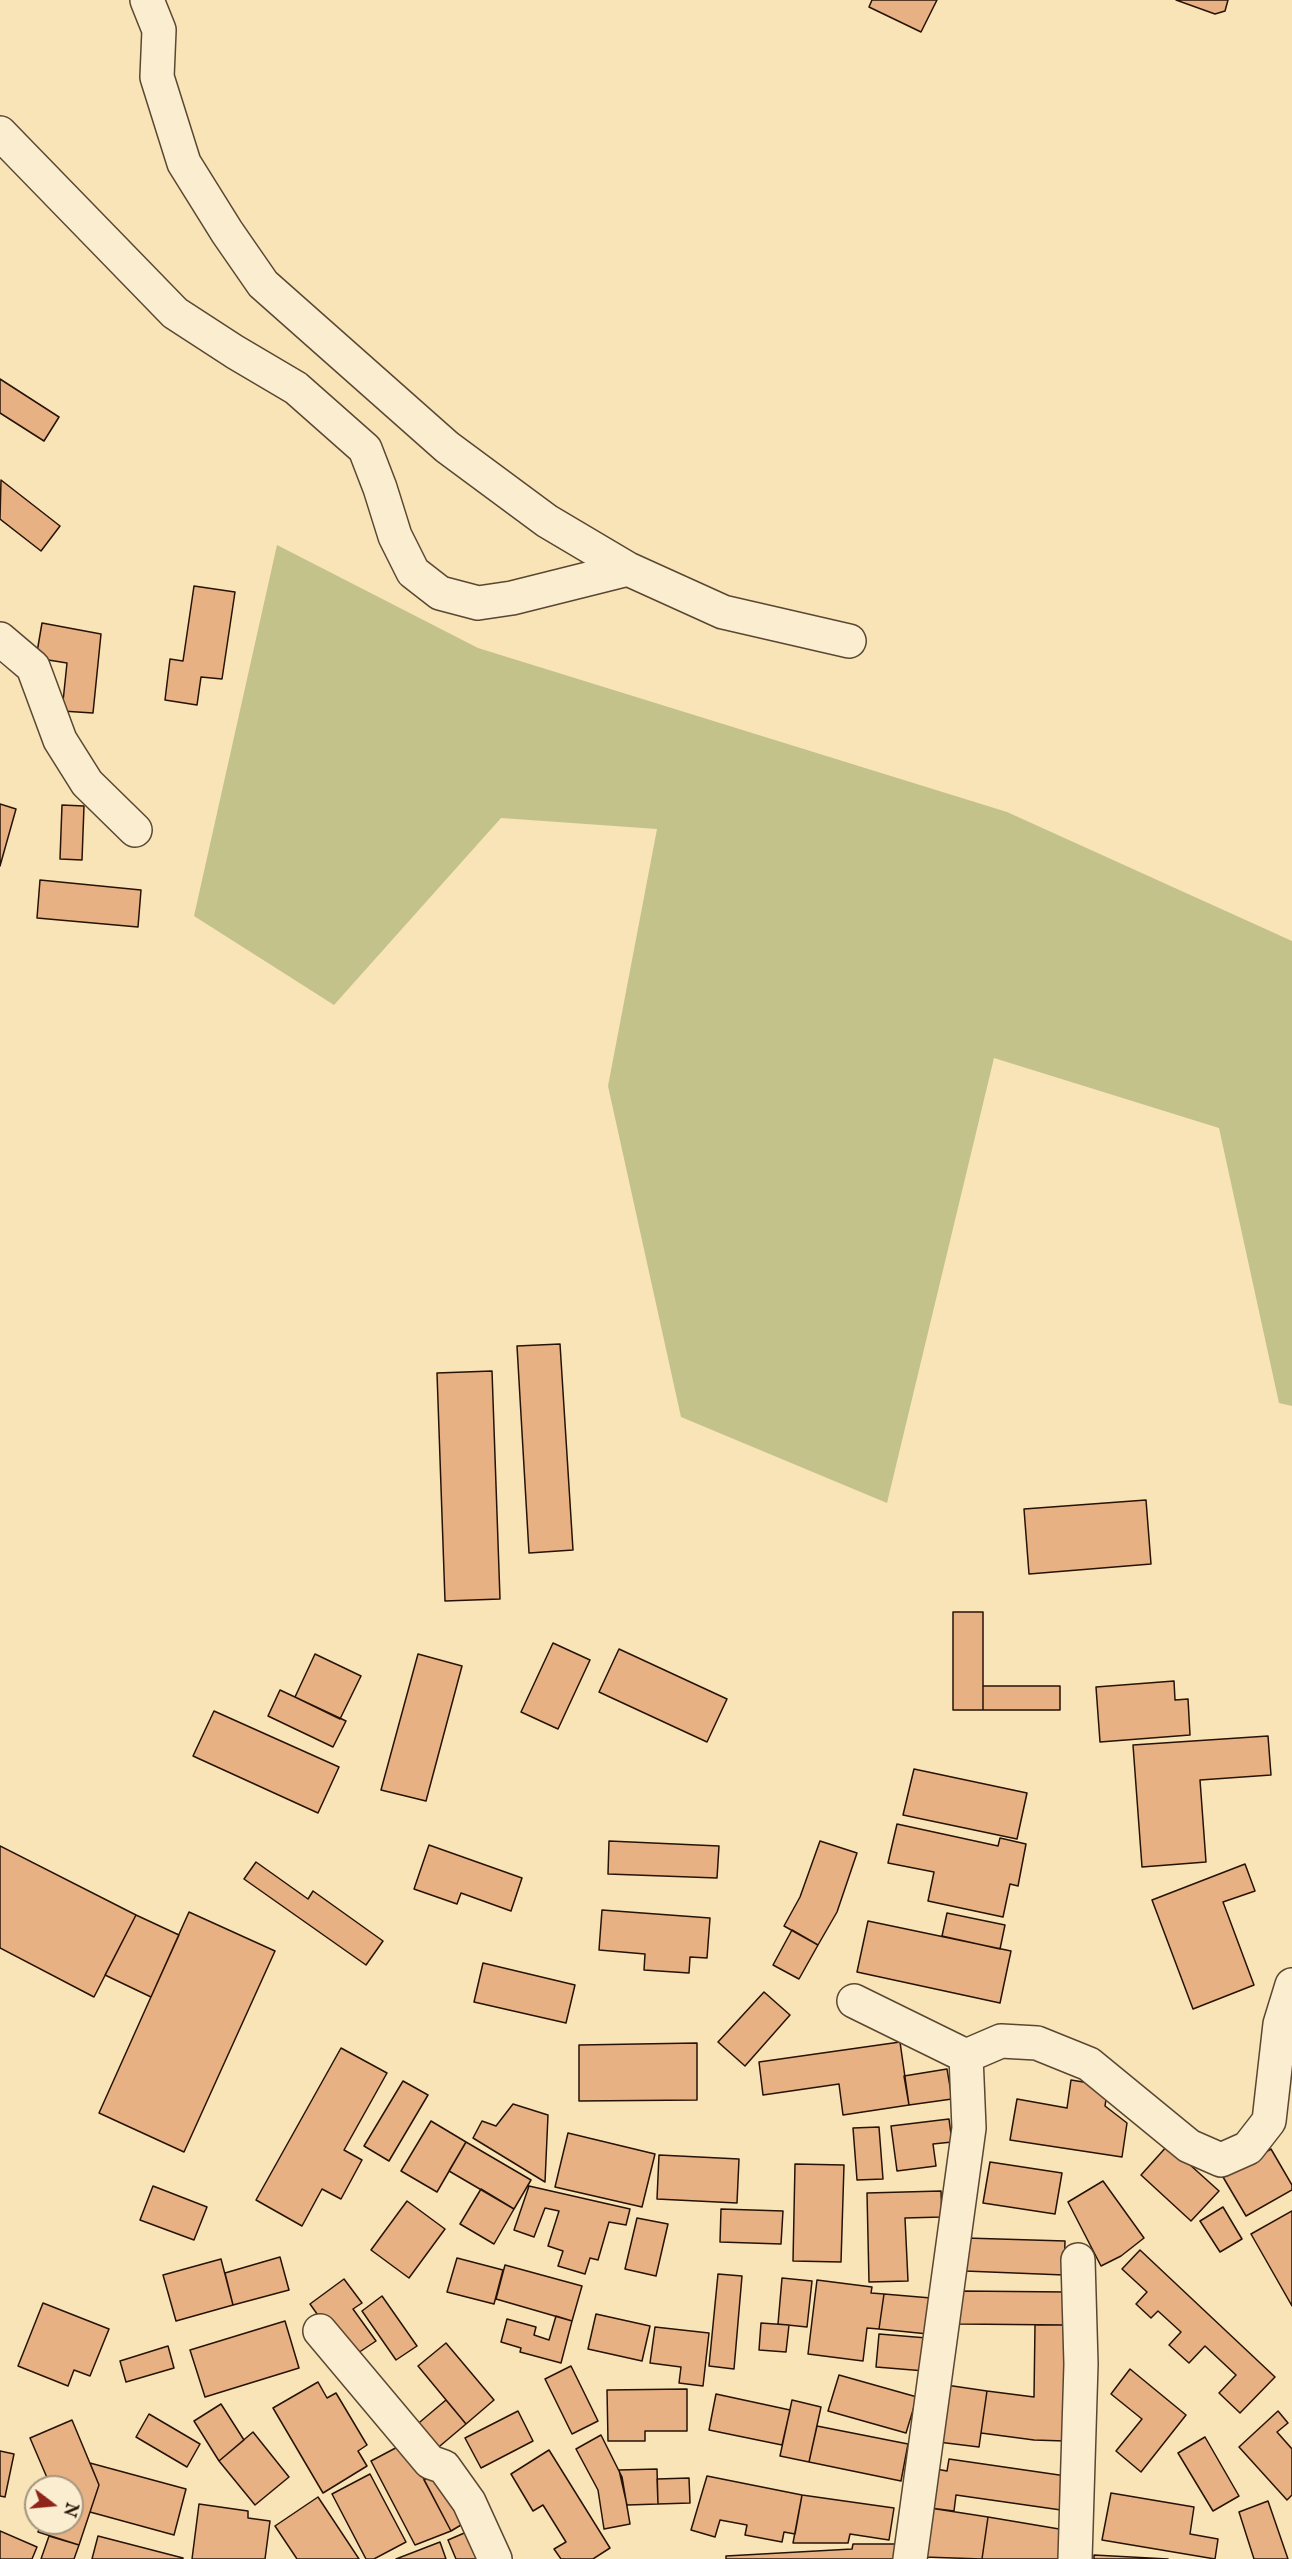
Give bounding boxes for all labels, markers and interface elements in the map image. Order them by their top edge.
north arrow [24,2475,84,2535]
text: N [58,2500,81,2519]

